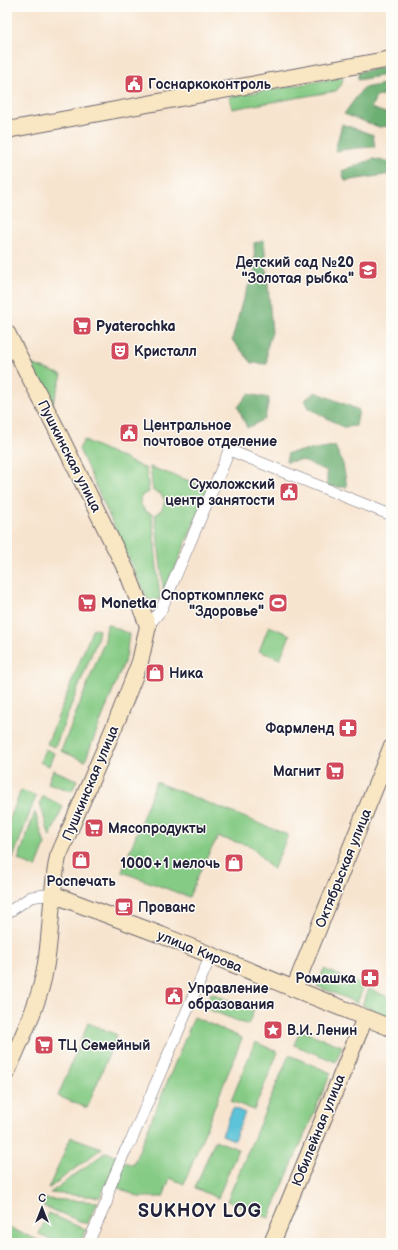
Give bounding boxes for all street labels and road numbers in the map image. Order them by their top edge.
street label: Пушкинская улица [34,397,106,516]
street label: Пушкинская улица [58,722,123,843]
street label: Октябрьская улица [312,805,375,930]
street label: улица Кирова [155,927,245,977]
street label: Юбилейная улица [288,1071,349,1189]

